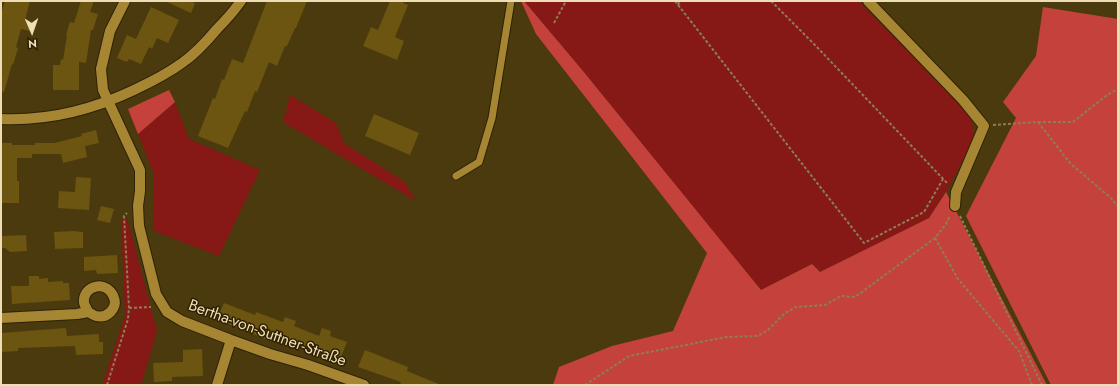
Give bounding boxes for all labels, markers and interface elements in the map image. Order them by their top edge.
north arrow [12,12,52,52]
text: N [28,36,37,52]
street label: Bertha-von-Suttner-Straße [185,296,349,372]

